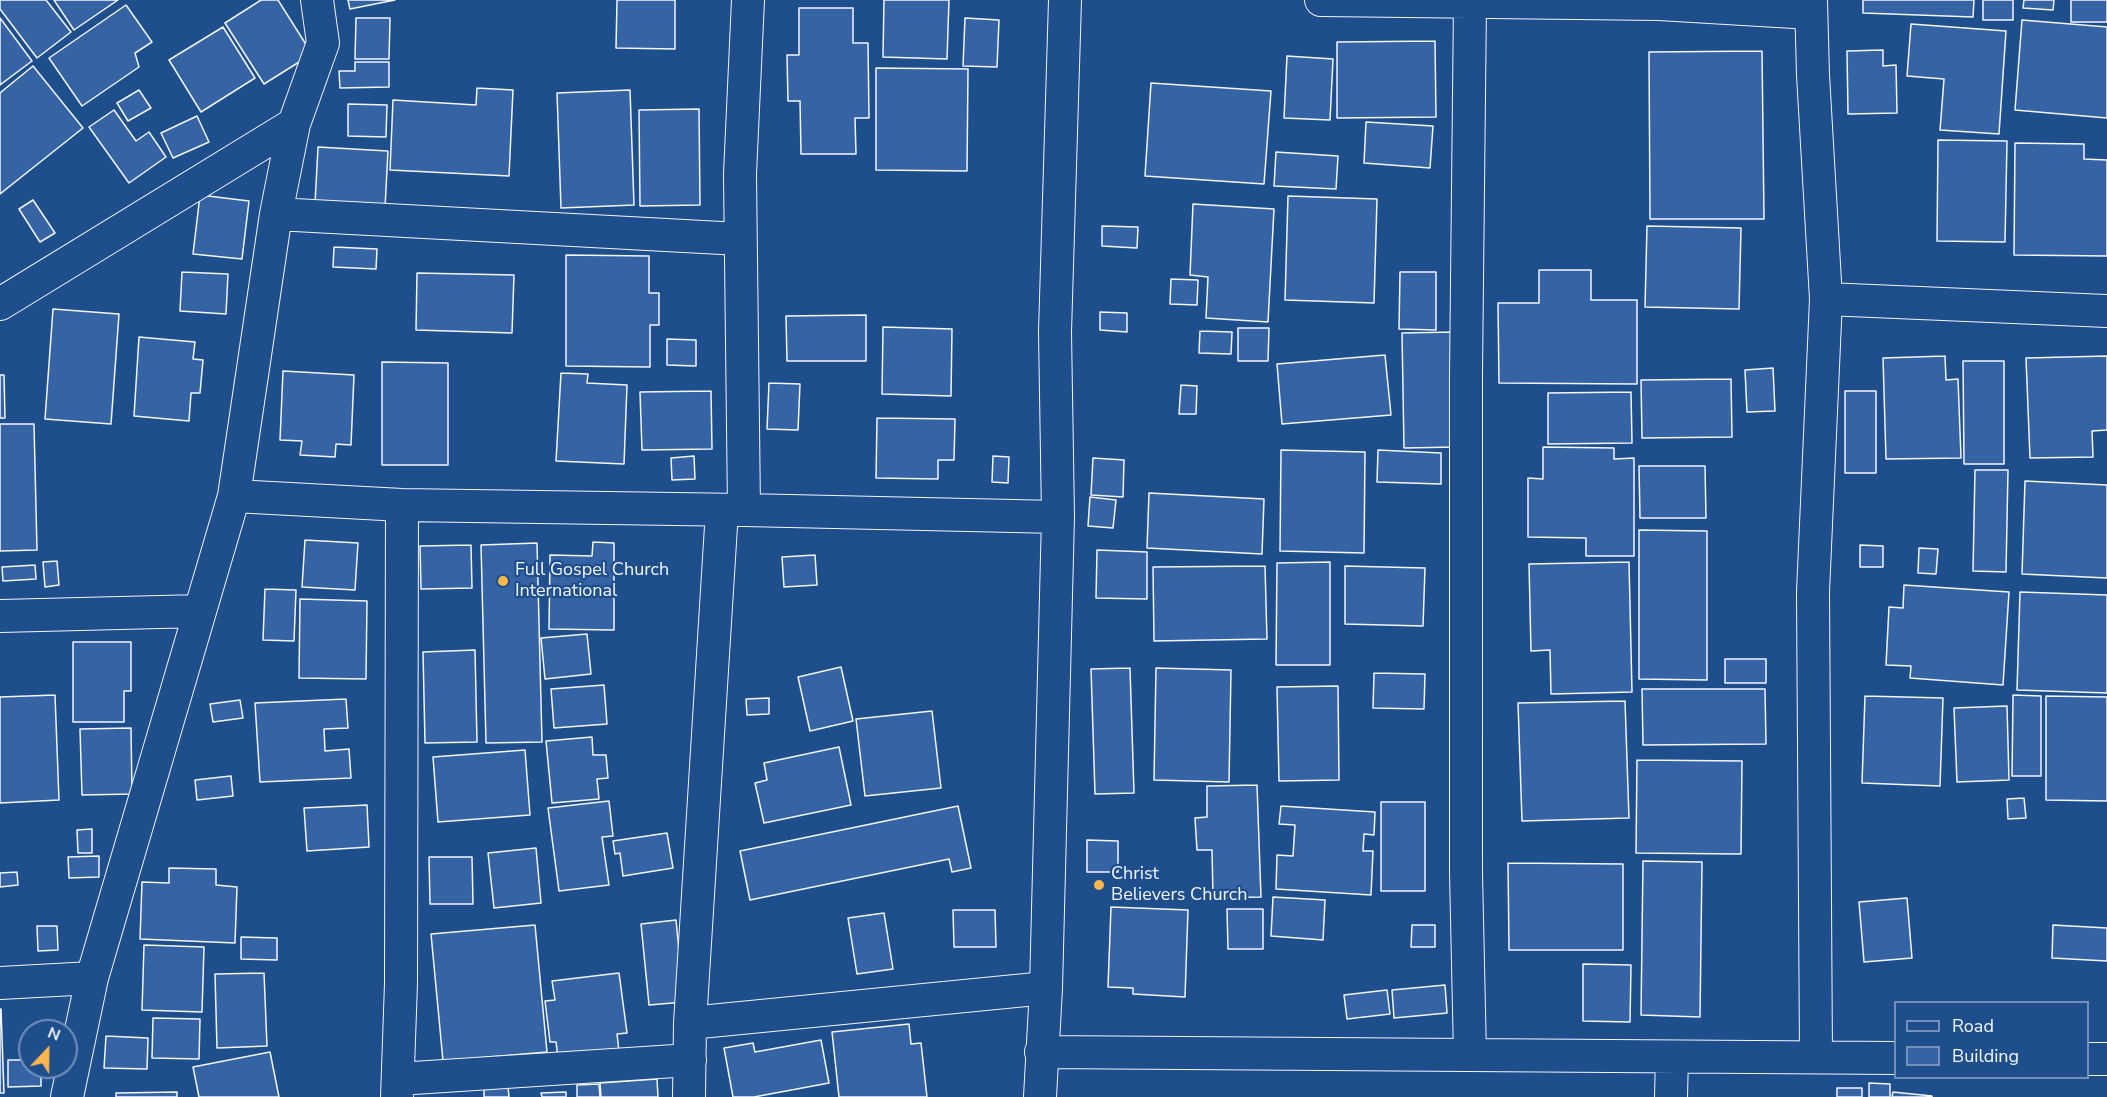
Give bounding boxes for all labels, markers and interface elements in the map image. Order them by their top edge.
place label: Full Gospel Church International [515,560,669,602]
marker: Full Gospel Church International [496,574,510,588]
place label: Christ Believers Church [1111,864,1247,906]
marker: Christ Believers Church [1092,878,1106,892]
legend [1894,1001,2089,1079]
text: Road [1952,1014,1994,1038]
north arrow [18,1019,78,1079]
text: N [44,1022,64,1047]
text: Building [1952,1044,2019,1068]

